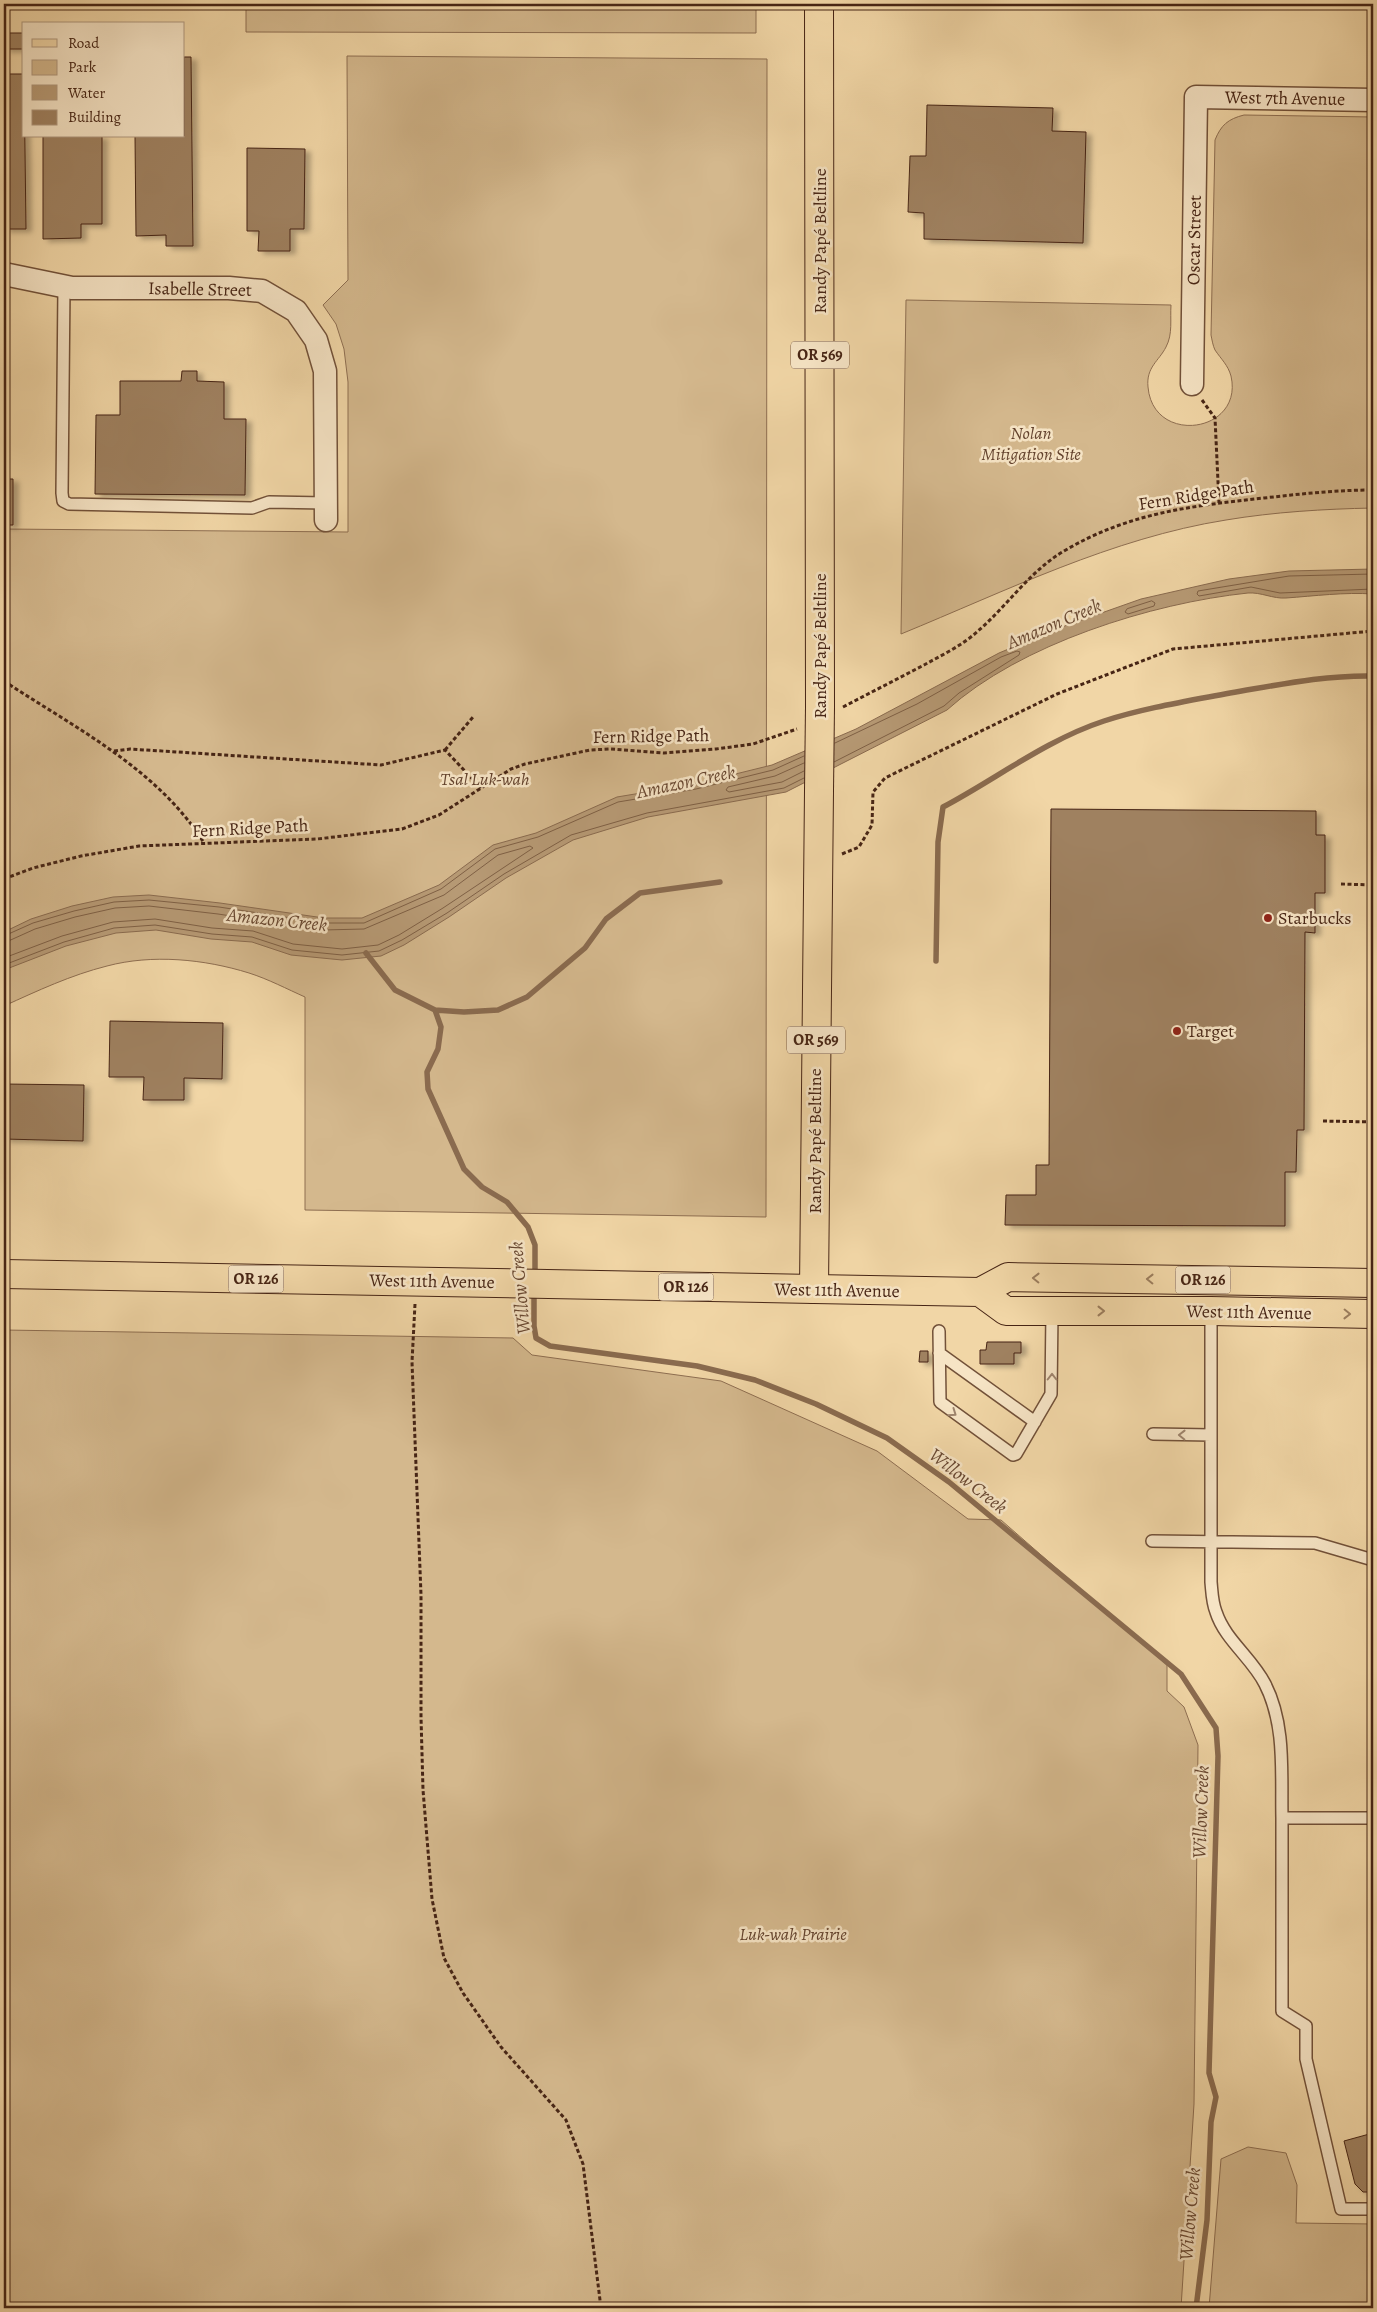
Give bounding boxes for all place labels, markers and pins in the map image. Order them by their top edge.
place label: Starbucks [1278,906,1351,930]
marker: Starbucks [1262,912,1274,924]
place label: Target [1187,1019,1234,1043]
marker: Target [1171,1025,1183,1037]

